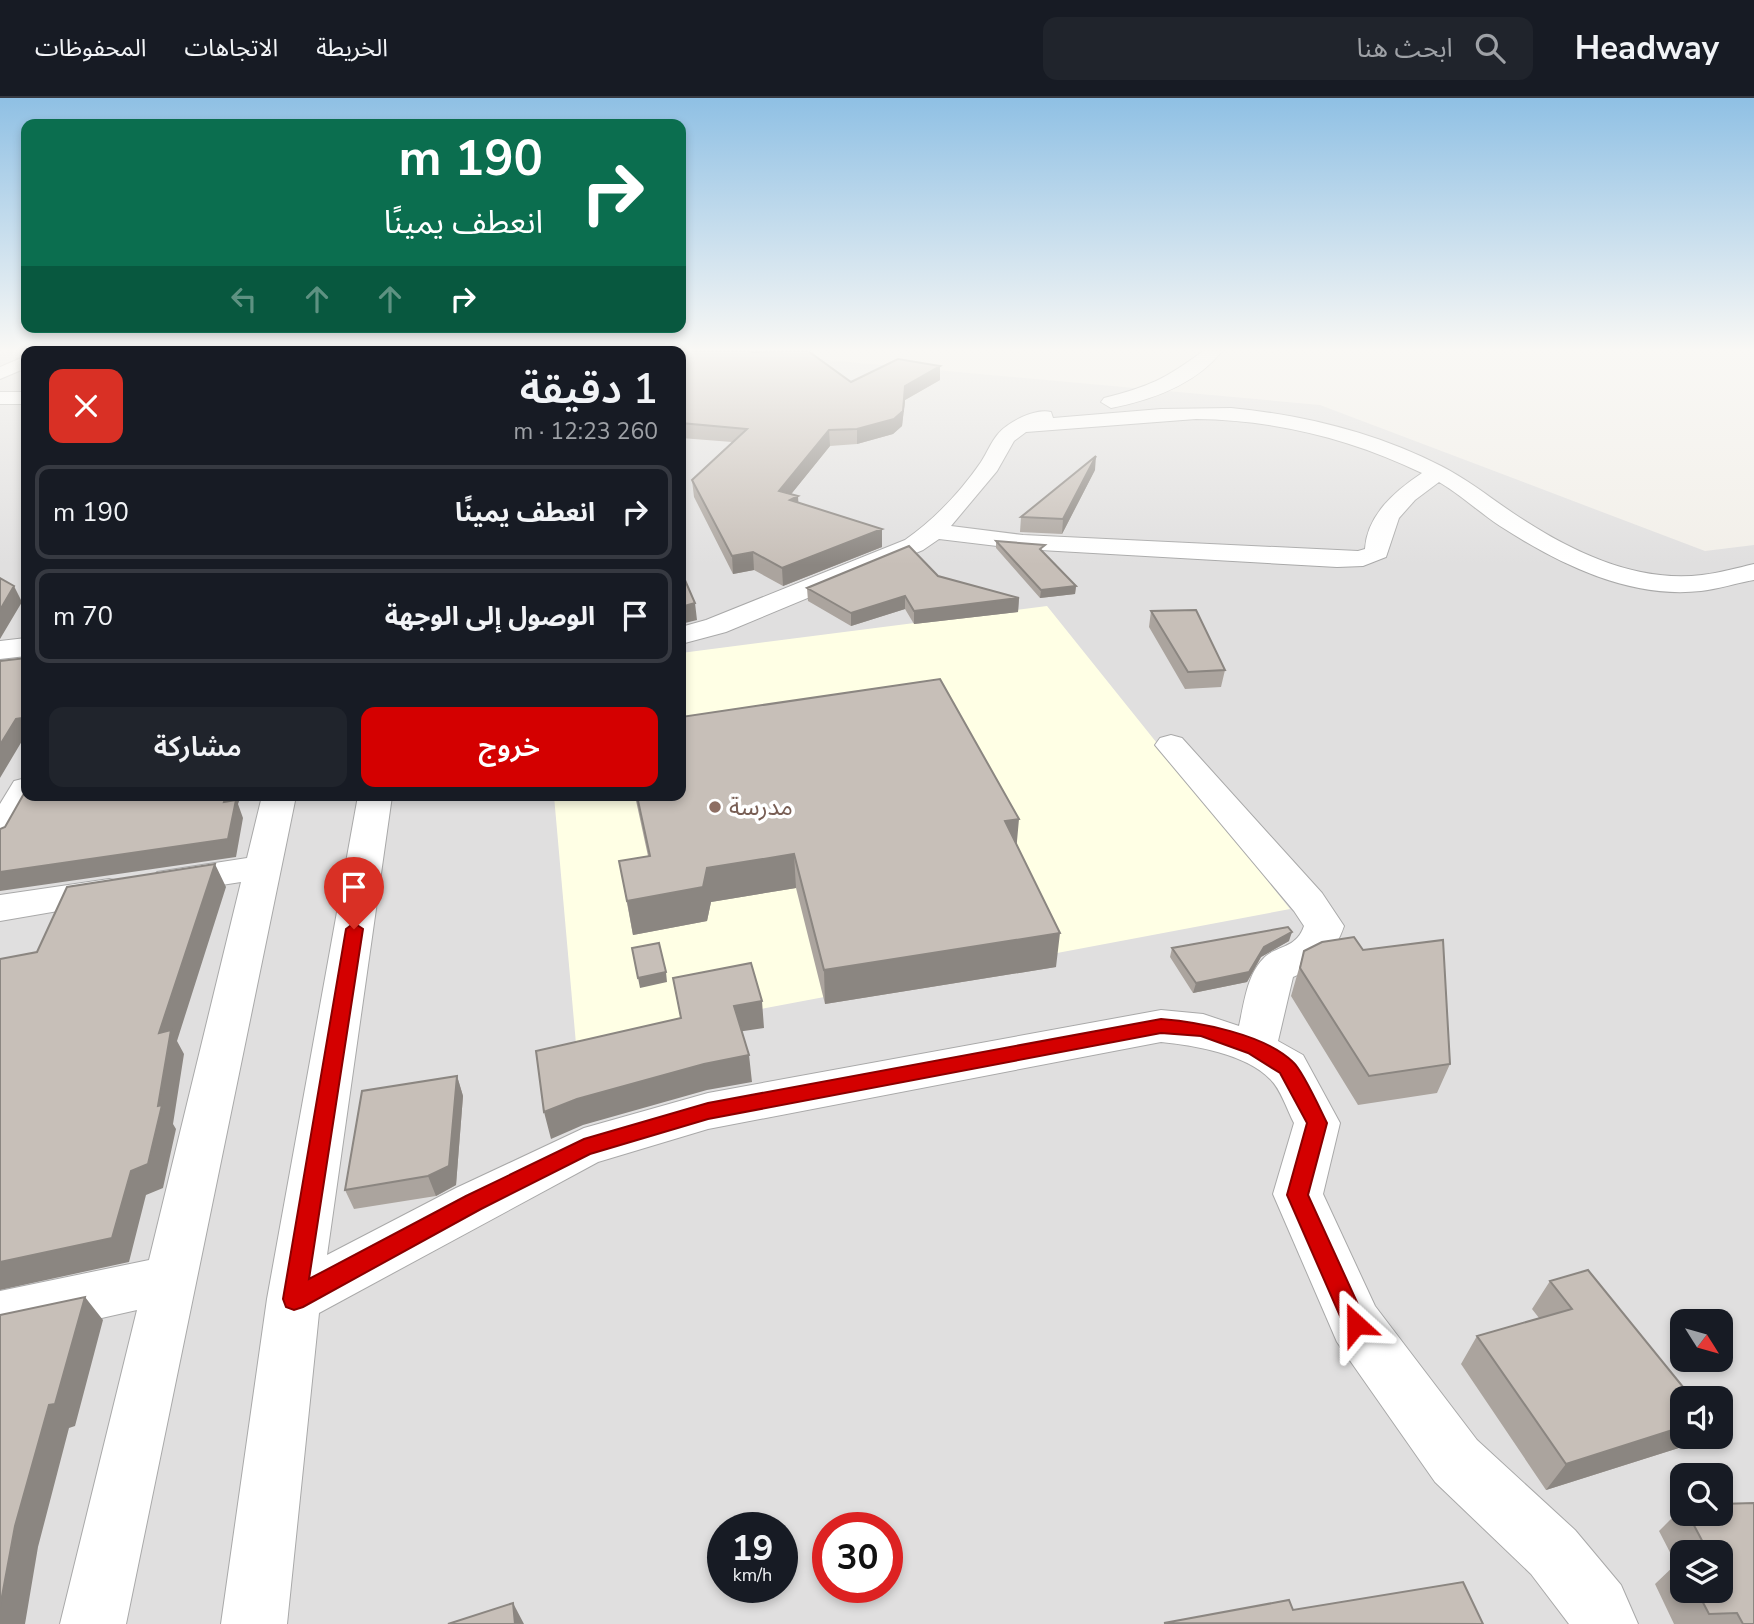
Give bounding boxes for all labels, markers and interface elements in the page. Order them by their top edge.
search box [1043,17,1533,80]
text: Headway [1575,26,1719,71]
icon: search [1471,29,1509,67]
text: ابحث هنا [1356,31,1453,66]
text: المحفوظات [35,32,146,64]
text: الاتجاهات [184,32,278,64]
text: الخريطة [316,32,388,64]
text: 190 m [399,125,543,192]
icon: right [567,147,658,238]
text: انعطف يمينًا [384,201,543,244]
icon: left [225,280,263,318]
icon: ahead [298,280,336,318]
icon: ahead [371,280,409,318]
icon: right [444,280,482,318]
text: 1 دقيقة [520,361,658,418]
button: close [49,369,123,443]
text: 260 m · 12:23 [513,416,658,447]
icon: right [616,493,654,531]
text: 190 m [53,495,129,530]
text: انعطف يمينًا [455,495,595,530]
icon: arrive [616,597,654,635]
text: 70 m [53,599,113,634]
text: الوصول إلى الوجهة [385,599,595,634]
button: مشاركة [49,707,347,787]
button: خروج [361,707,658,787]
place label: مدرسة [729,791,793,823]
marker: مدرسة [707,799,723,815]
pin [324,857,384,929]
icon: arrive [335,868,373,906]
position arrow [1319,1287,1393,1361]
north arrow [1670,1309,1732,1372]
map controls [1670,1309,1733,1603]
button: sound [1670,1386,1733,1449]
button: search [1670,1463,1733,1526]
speed limit sign: 30 [812,1512,903,1603]
text: 19 [731,1525,774,1572]
button: layers [1670,1540,1733,1603]
text: km/h [733,1563,772,1587]

